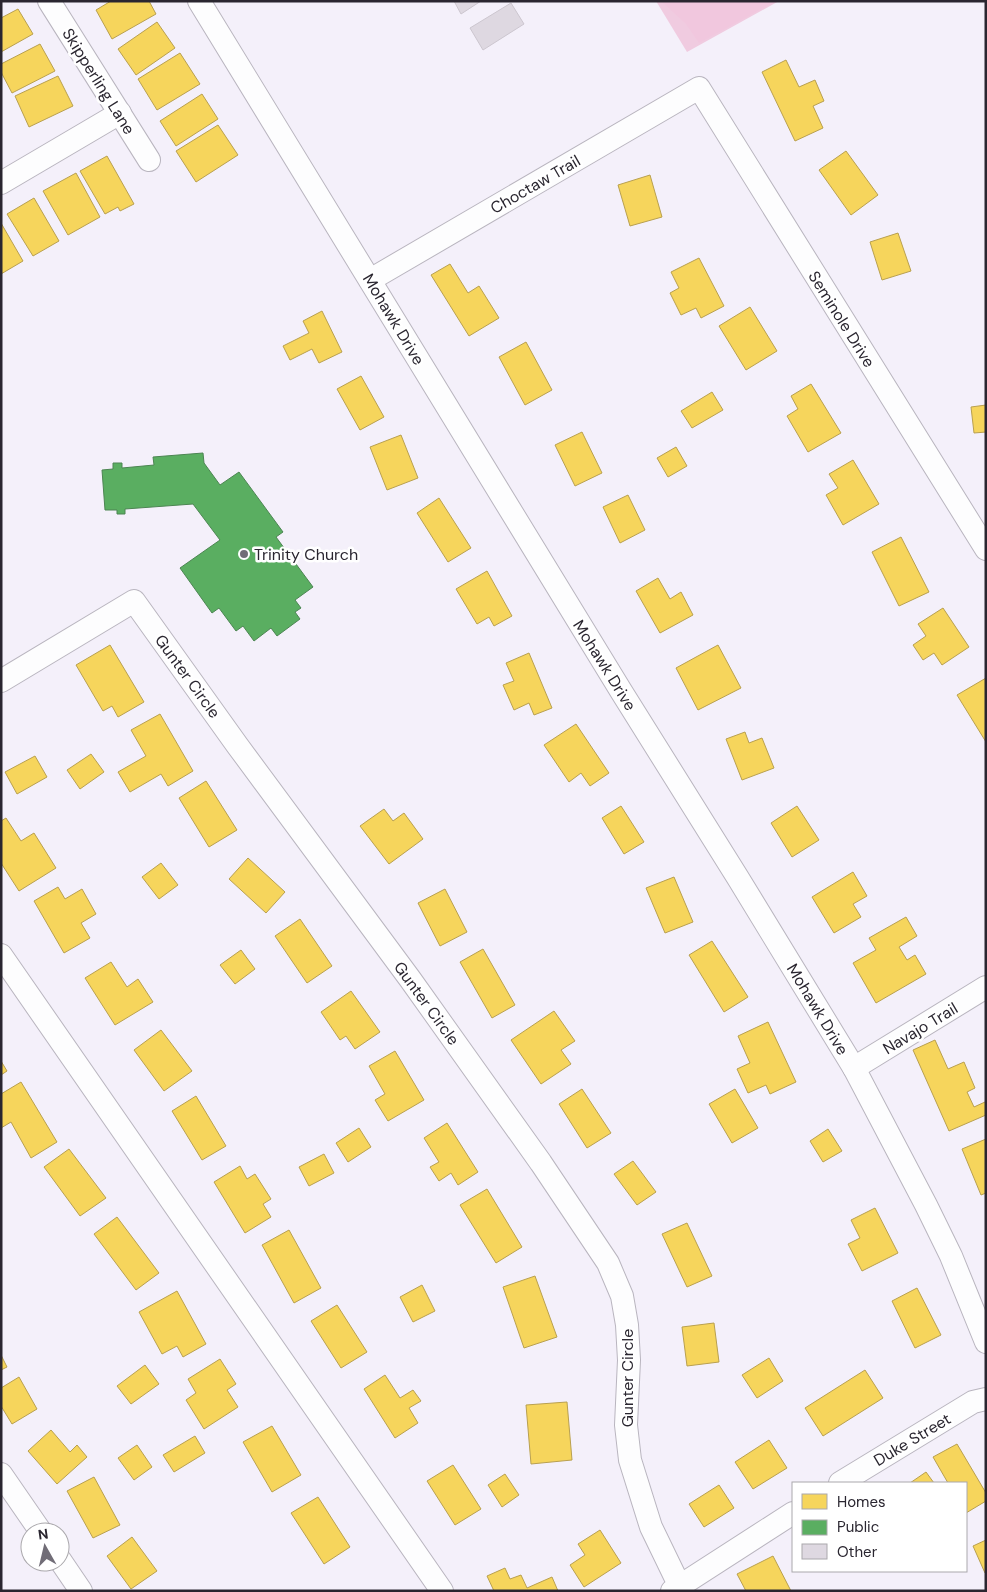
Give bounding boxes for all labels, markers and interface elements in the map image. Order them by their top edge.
street label: Skipperling Lane [57,24,140,138]
street label: Choctaw Trail [486,150,584,219]
street label: Seminole Drive [804,267,880,371]
street label: Mohawk Drive [358,270,429,369]
place label: Trinity Church [254,544,358,565]
marker: Trinity Church [238,548,250,560]
street label: Mohawk Drive [568,616,641,715]
street label: Gunter Circle [150,630,225,722]
street label: Gunter Circle [389,957,464,1049]
street label: Mohawk Drive [782,960,853,1059]
street label: Navajo Trail [879,998,962,1059]
street label: Gunter Circle [617,1329,638,1427]
street label: Duke Street [870,1408,955,1471]
legend [792,1482,967,1572]
text: Homes [837,1492,886,1512]
text: Public [837,1517,879,1537]
north arrow [20,1522,70,1572]
text: N [37,1525,50,1544]
text: Other [837,1542,878,1562]

